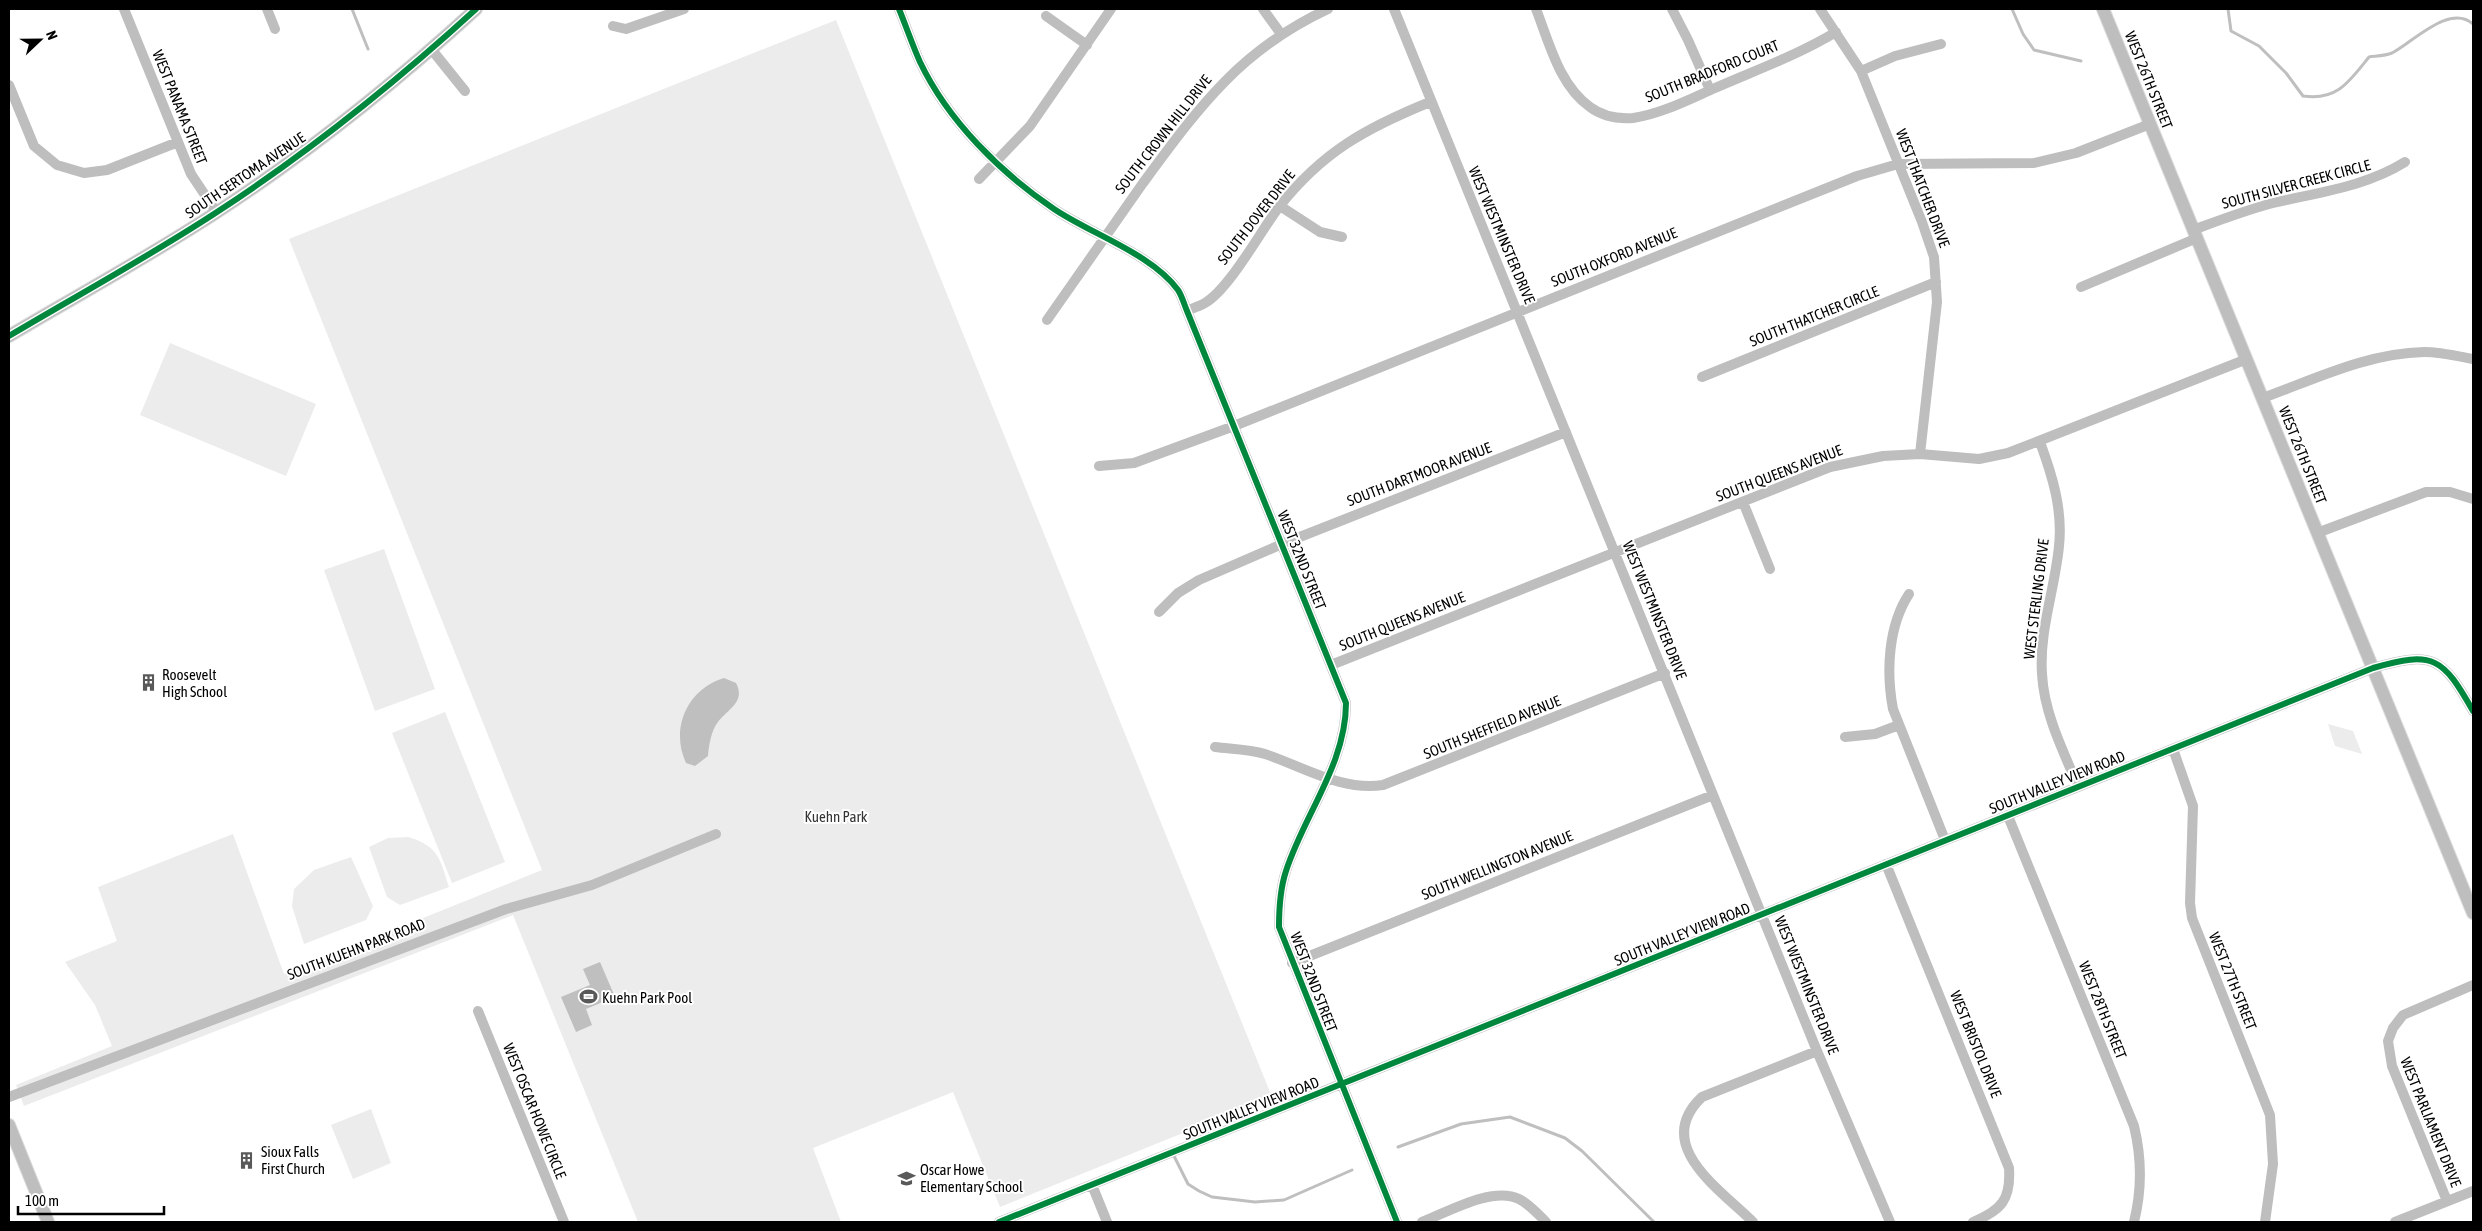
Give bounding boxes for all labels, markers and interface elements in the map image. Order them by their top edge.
north arrow [15,15,65,65]
text: N [43,28,61,42]
street label: WEST 26TH STREET [2122,29,2176,132]
street label: SOUTH BRADFORD COURT [1643,36,1782,106]
street label: WEST PANAMA STREET [149,47,211,167]
street label: SOUTH CROWN HILL DRIVE [1112,71,1215,197]
street label: WEST THATCHER DRIVE [1893,126,1954,250]
street label: SOUTH SERTOMA AVENUE [182,128,309,221]
street label: SOUTH SILVER CREEK CIRCLE [2220,156,2373,212]
street label: WEST WESTMINSTER DRIVE [1465,164,1539,307]
street label: SOUTH DOVER DRIVE [1214,166,1298,268]
street label: SOUTH OXFORD AVENUE [1549,224,1680,290]
street label: SOUTH THATCHER CIRCLE [1747,282,1882,350]
street label: WEST 26TH STREET [2276,404,2330,507]
street label: SOUTH DARTMOOR AVENUE [1344,438,1494,509]
street label: SOUTH QUEENS AVENUE [1714,441,1845,505]
street label: WEST 32ND STREET [1274,508,1330,612]
street label: WEST STERLING DRIVE [2020,537,2052,660]
street label: WEST WESTMINSTER DRIVE [1620,538,1691,682]
street label: SOUTH QUEENS AVENUE [1337,588,1468,654]
place label: Roosevelt High School [162,666,227,700]
building icon: Roosevelt High School [138,673,158,693]
street label: SOUTH SHEFFIELD AVENUE [1421,692,1563,762]
street label: SOUTH VALLEY VIEW ROAD [1987,747,2127,817]
park label: Kuehn Park [805,808,868,825]
street label: SOUTH WELLINGTON AVENUE [1419,827,1576,903]
street label: SOUTH VALLEY VIEW ROAD [1612,899,1752,969]
street label: WEST WESTMINSTER DRIVE [1772,913,1843,1057]
street label: SOUTH KUEHN PARK ROAD [285,915,427,983]
street label: WEST 32ND STREET [1287,930,1341,1035]
street label: WEST 27TH STREET [2206,930,2260,1033]
street label: WEST 28TH STREET [2076,959,2130,1062]
sports icon: Kuehn Park Pool [578,987,598,1007]
street label: WEST BRISTOL DRIVE [1947,988,2005,1100]
place label: Kuehn Park Pool [602,989,692,1006]
street label: WEST OSCAR HOWE CIRCLE [500,1041,570,1182]
street label: WEST PARLIAMENT DRIVE [2397,1055,2465,1190]
street label: SOUTH VALLEY VIEW ROAD [1181,1073,1321,1143]
place label: Sioux Falls First Church [261,1143,325,1177]
building icon: Sioux Falls First Church [237,1150,257,1170]
place label: Oscar Howe Elementary School [920,1161,1023,1195]
school or university icon: Oscar Howe Elementary School [896,1168,916,1188]
scale bar [18,1184,164,1216]
text: 100 m [25,1192,59,1209]

